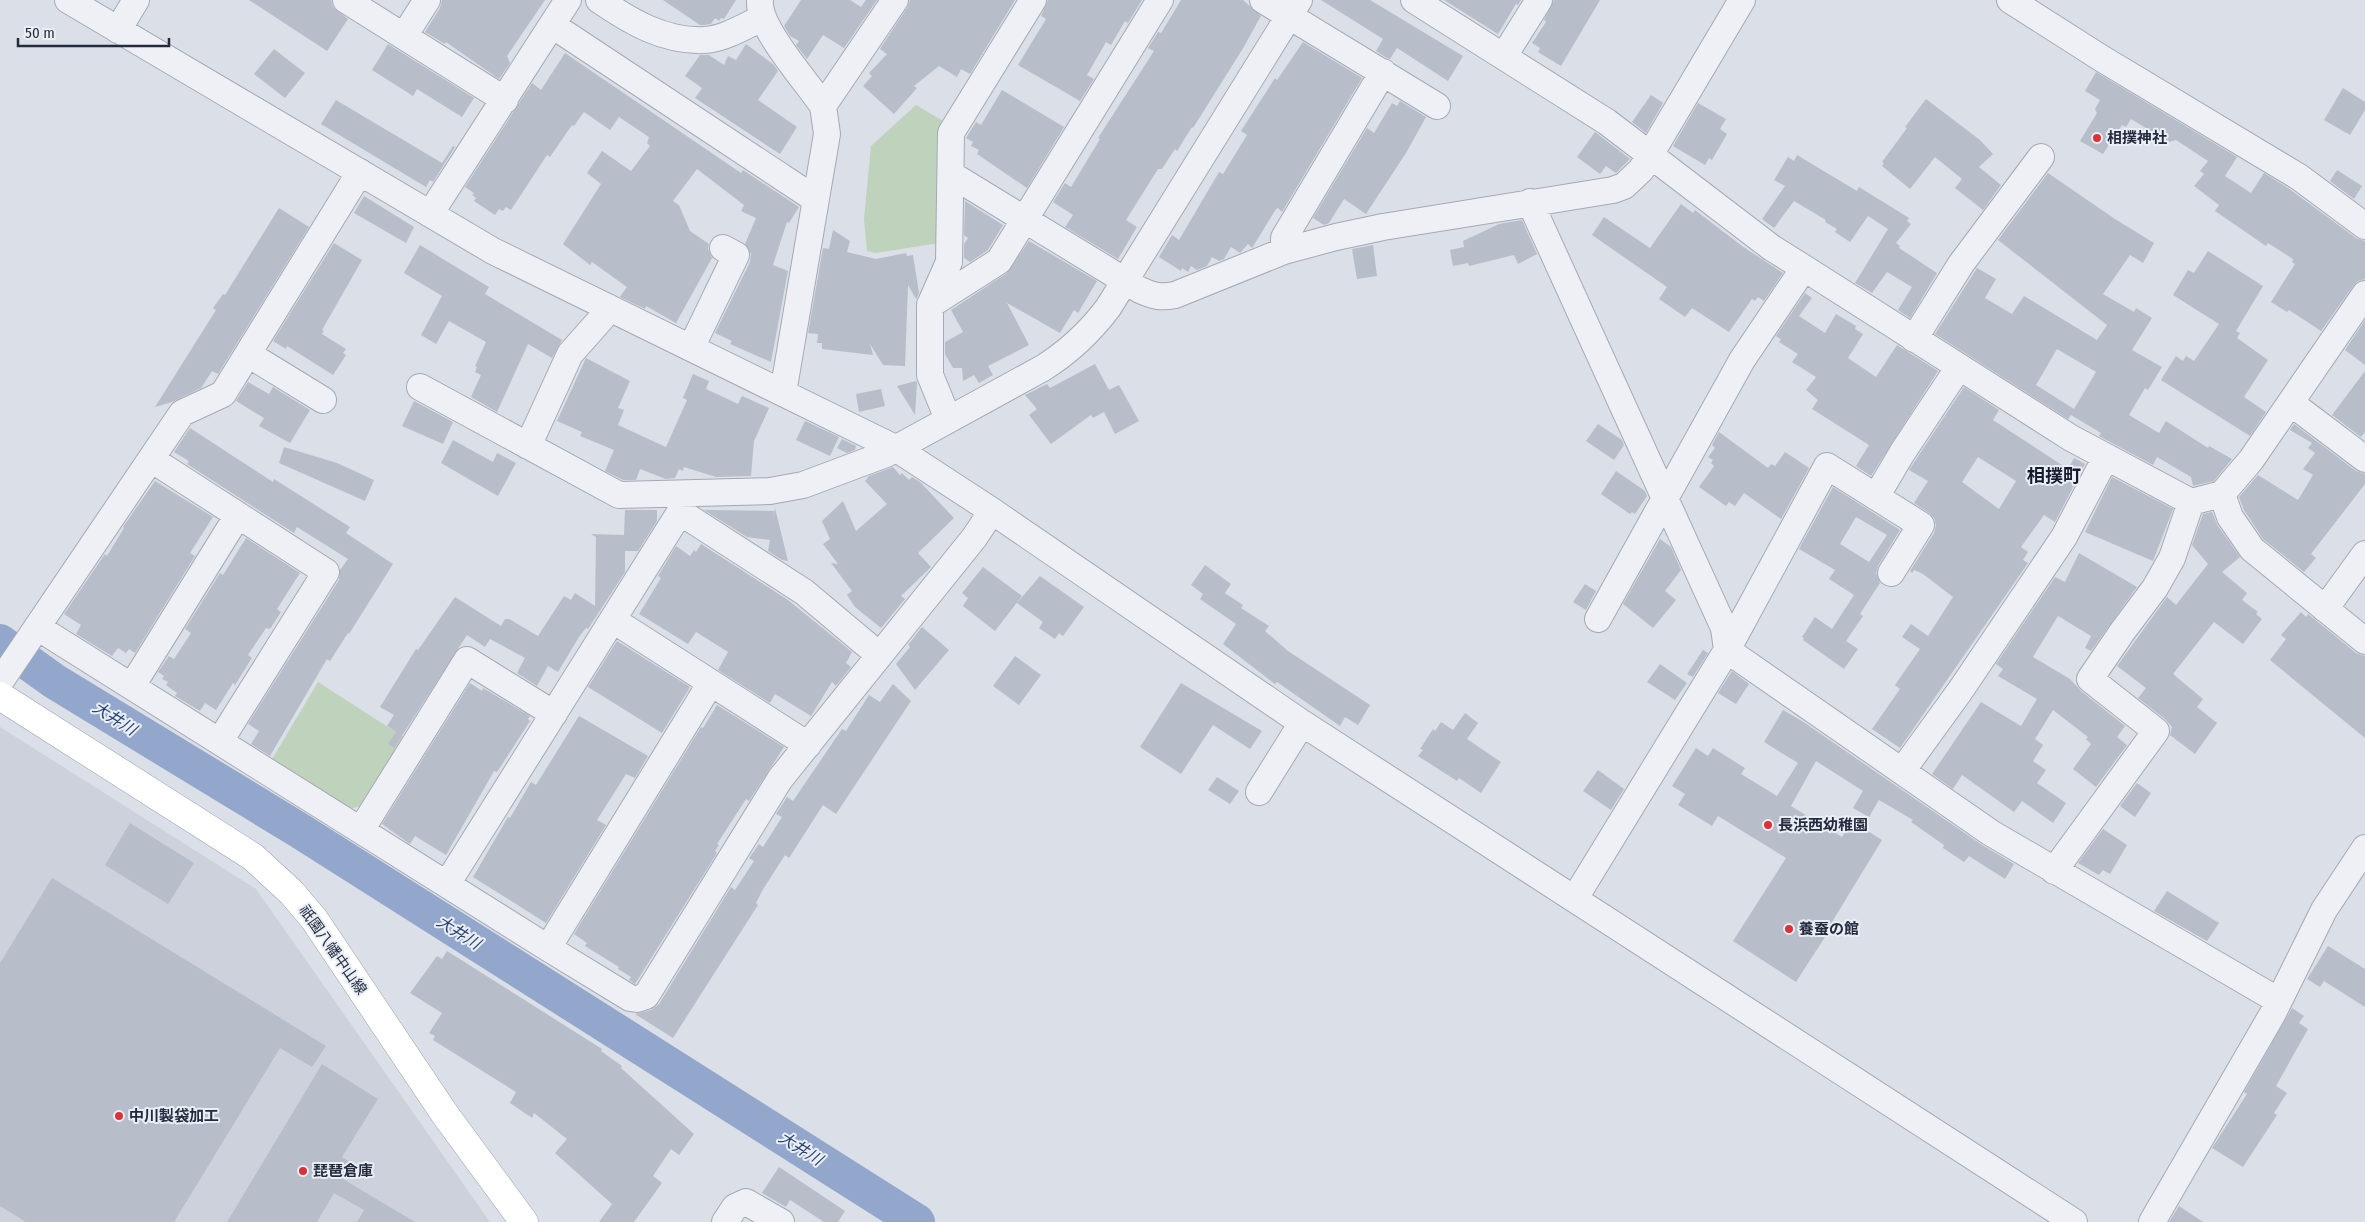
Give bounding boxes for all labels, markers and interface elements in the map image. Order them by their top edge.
scale bar [18,15,169,47]
text: 50 m [25,24,55,42]
place label: 相撲神社 [2107,129,2167,147]
marker: 相撲神社 [2091,132,2103,144]
district label: 相撲町 [2027,465,2081,487]
water label: 大井川 [89,698,142,740]
place label: 長浜西幼稚園 [1778,816,1868,834]
marker: 長浜西幼稚園 [1762,819,1774,831]
street label: 祇園八幡中山線 [296,902,370,998]
water label: 大井川 [433,912,486,954]
place label: 養蚕の館 [1799,920,1859,938]
marker: 養蚕の館 [1783,923,1795,935]
place label: 中川製袋加工 [129,1107,219,1125]
marker: 中川製袋加工 [113,1110,125,1122]
water label: 大井川 [775,1128,828,1170]
place label: 琵琶倉庫 [313,1162,373,1180]
marker: 琵琶倉庫 [297,1165,309,1177]

